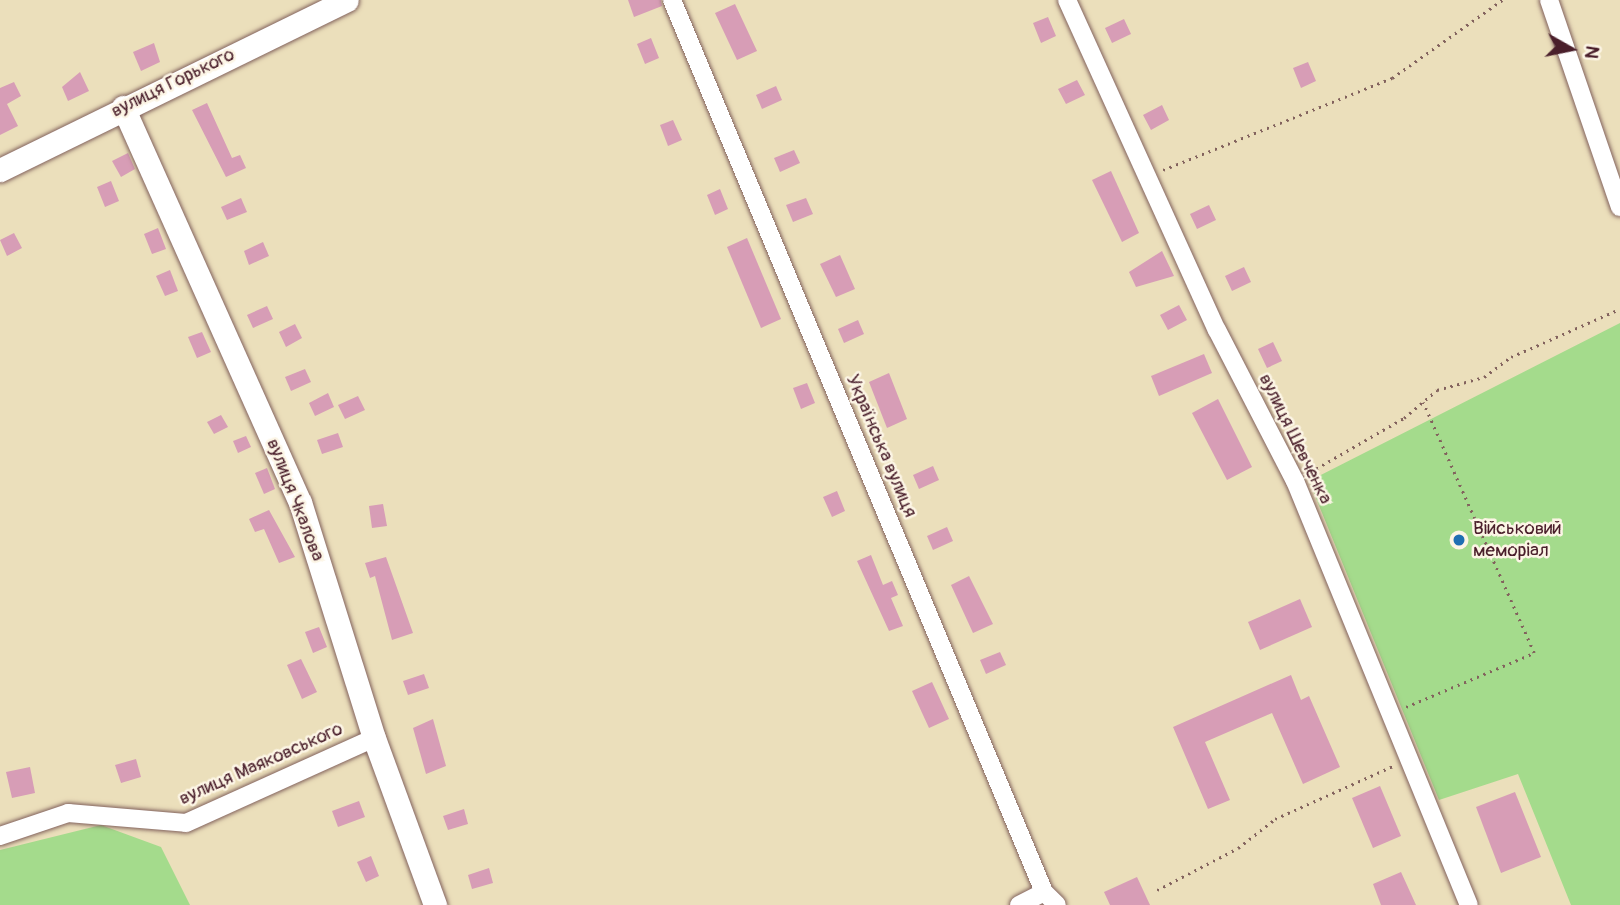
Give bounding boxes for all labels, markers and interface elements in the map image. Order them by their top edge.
north arrow [1536,14,1606,84]
street label: вулиця Горького [108,43,238,123]
text: N [1579,44,1605,61]
street label: вулиця Шевченка [1254,370,1336,508]
street label: Українська вулиця [841,371,921,521]
street label: вулиця Чкалова [261,436,329,564]
place label: Військовий меморіал [1473,518,1562,562]
marker: Військовий меморіал [1451,532,1467,548]
street label: вулиця Маяковського [176,718,346,810]

